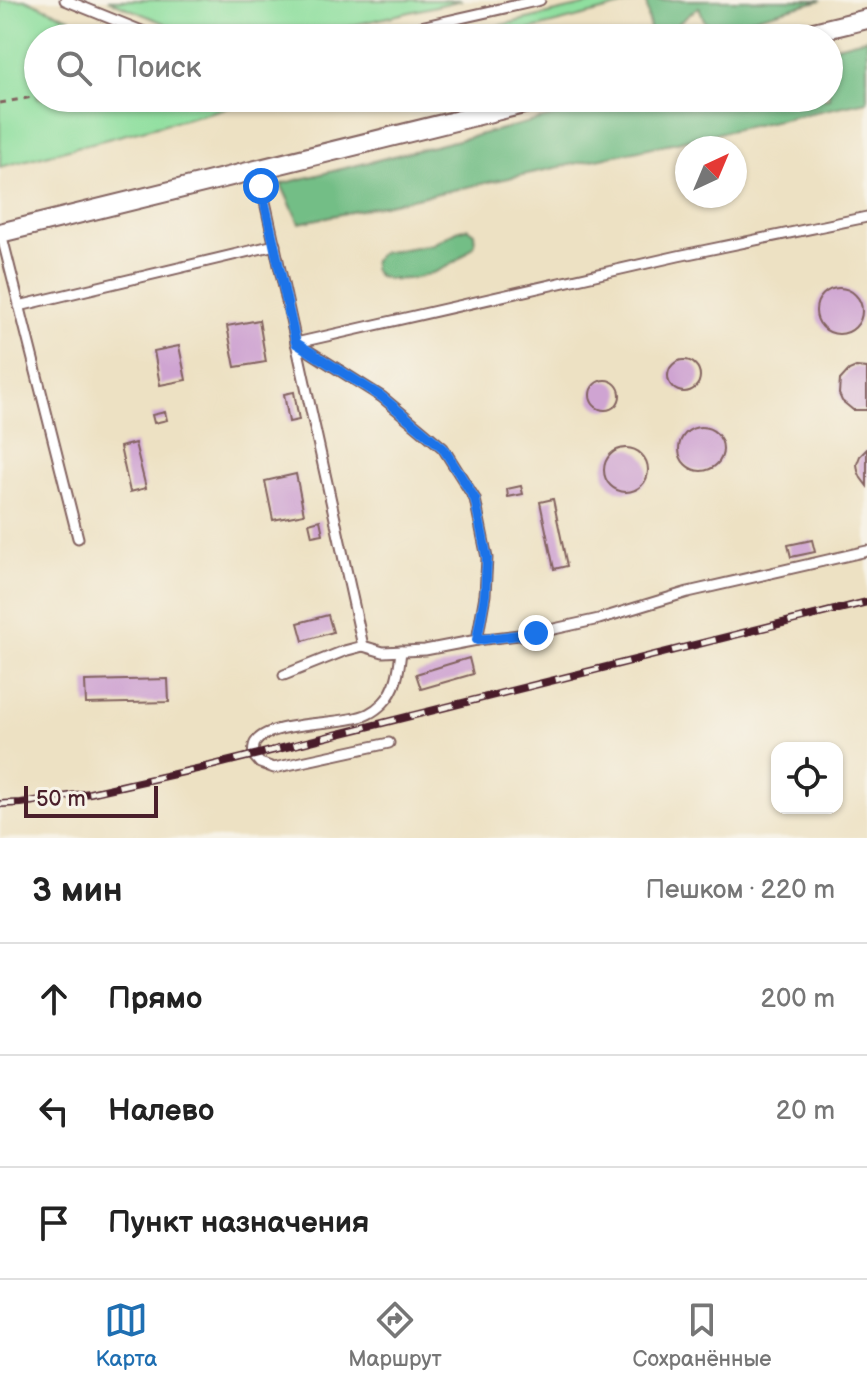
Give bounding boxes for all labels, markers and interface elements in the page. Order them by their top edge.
search box [24,24,843,112]
icon: search [52,46,96,90]
text: Поиск [116,50,202,86]
north arrow [675,136,747,208]
route start [243,168,279,204]
route end [518,615,554,651]
map controls [771,742,843,814]
button: locate [771,742,843,814]
scale bar [24,782,158,818]
text: 50 m [36,786,86,813]
text: 3 мин [32,870,123,911]
text: Пешком · 220 m [645,875,835,906]
icon: ahead [32,977,76,1021]
text: Прямо [108,981,202,1017]
text: 200 m [761,984,835,1015]
icon: left [32,1089,76,1133]
text: Налево [108,1093,214,1129]
text: 20 m [776,1096,835,1127]
icon: arrive [32,1201,76,1245]
text: Пункт назначения [108,1205,369,1241]
tab: Карта [95,1298,157,1373]
tab: Маршрут [348,1298,442,1373]
tab: Сохранённые [633,1298,772,1373]

